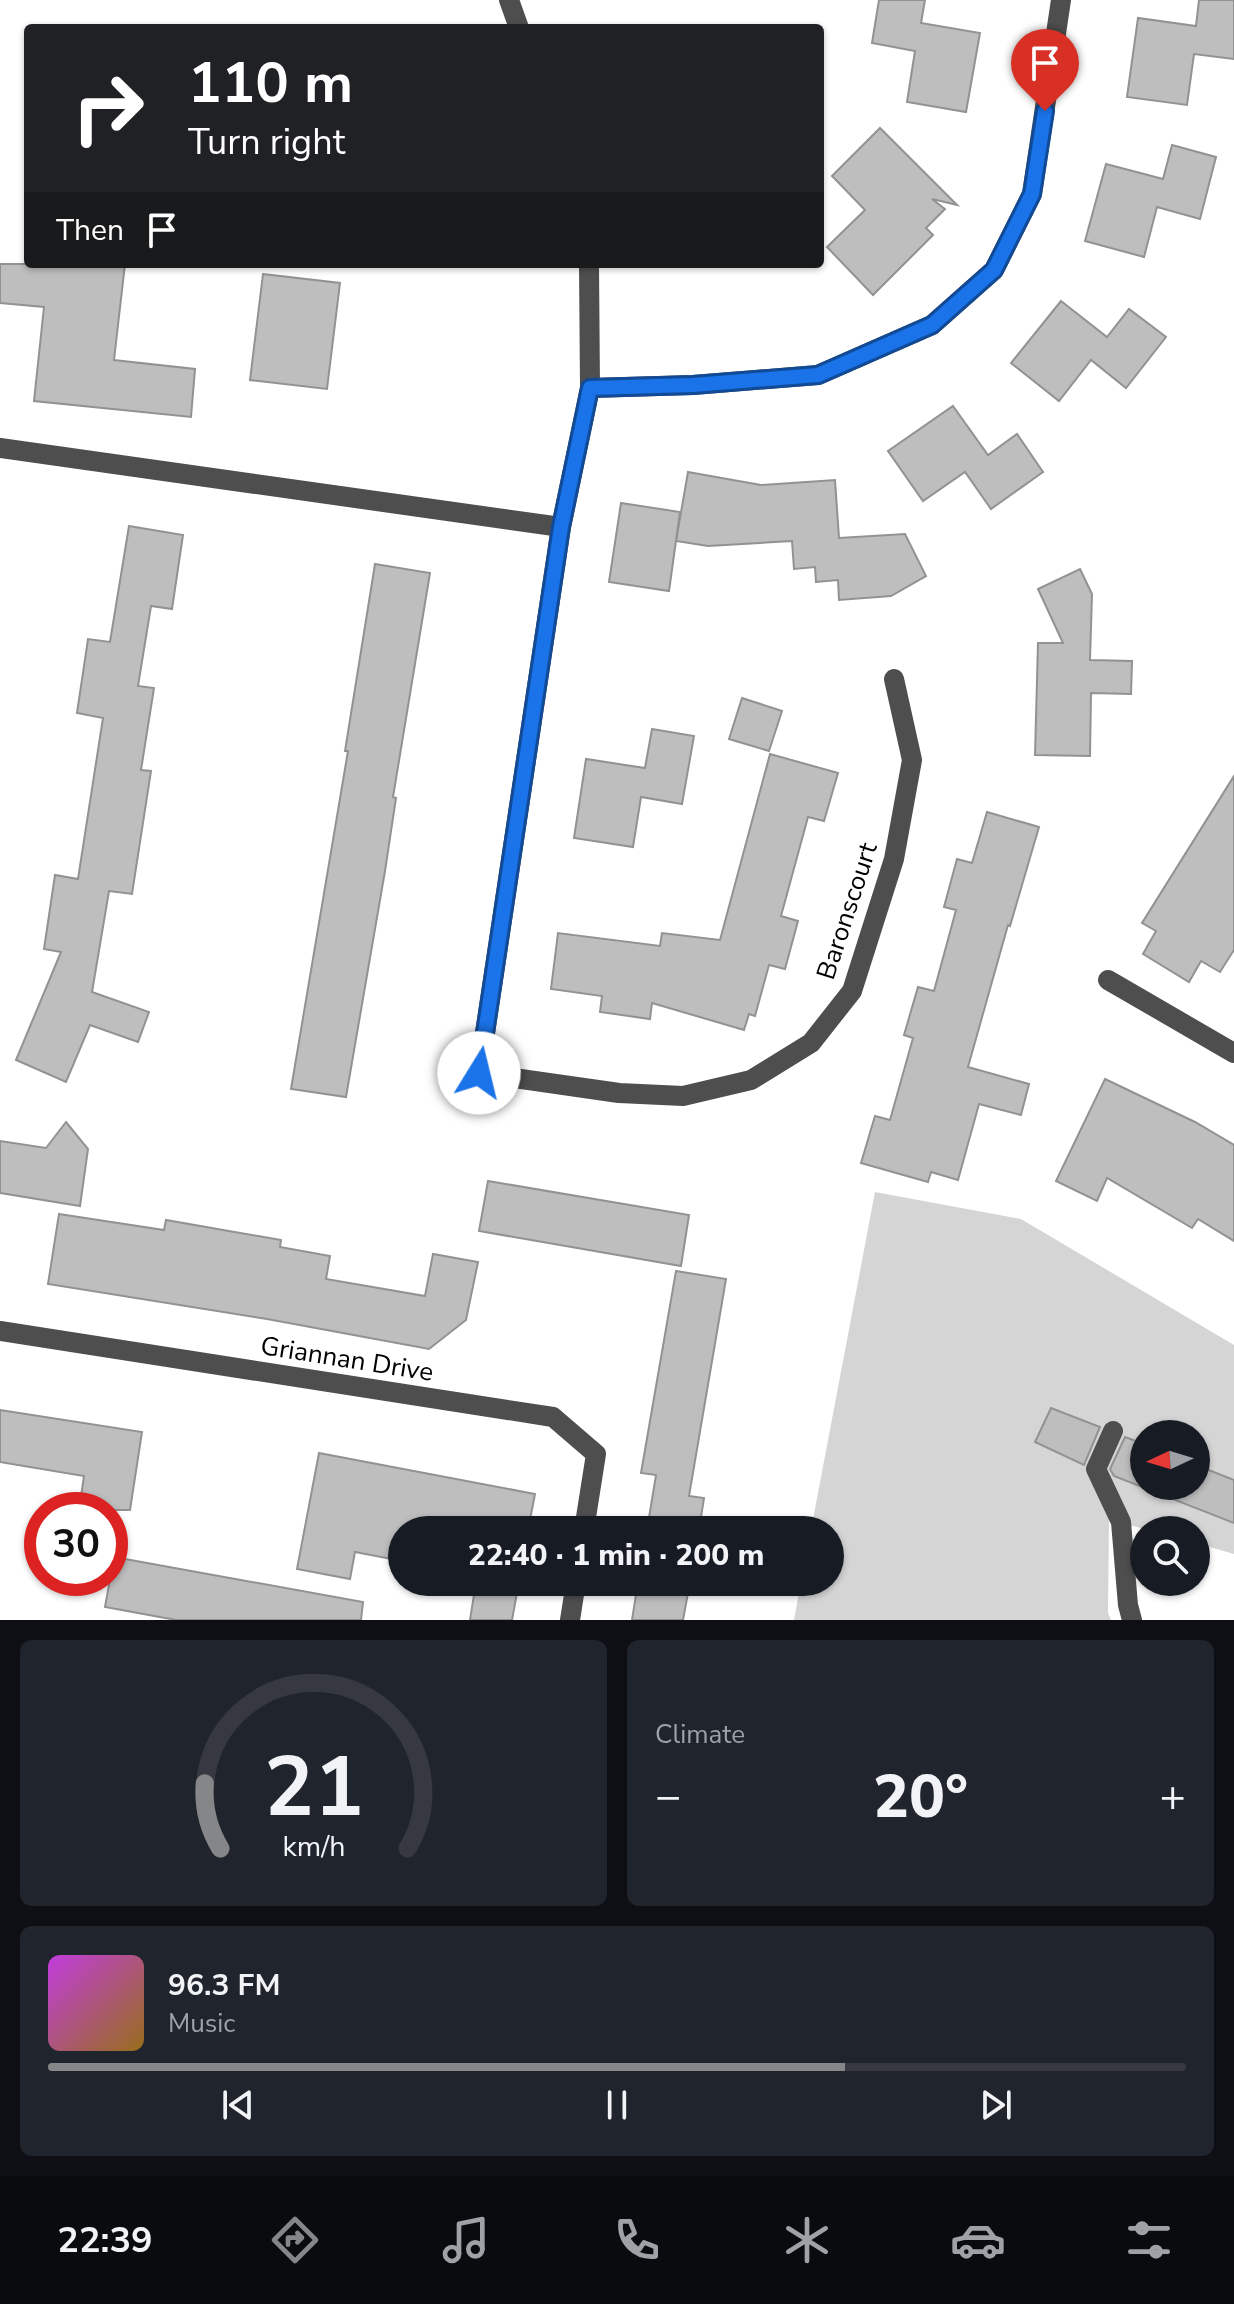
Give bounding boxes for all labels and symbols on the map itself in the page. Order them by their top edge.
pin [1011,29,1079,111]
street label: Baronscourt [808,837,886,984]
position arrow [437,1031,521,1115]
street label: Griannan Drive [258,1328,436,1390]
north arrow [1130,1420,1210,1500]
speed limit sign: 30 [24,1492,128,1596]

